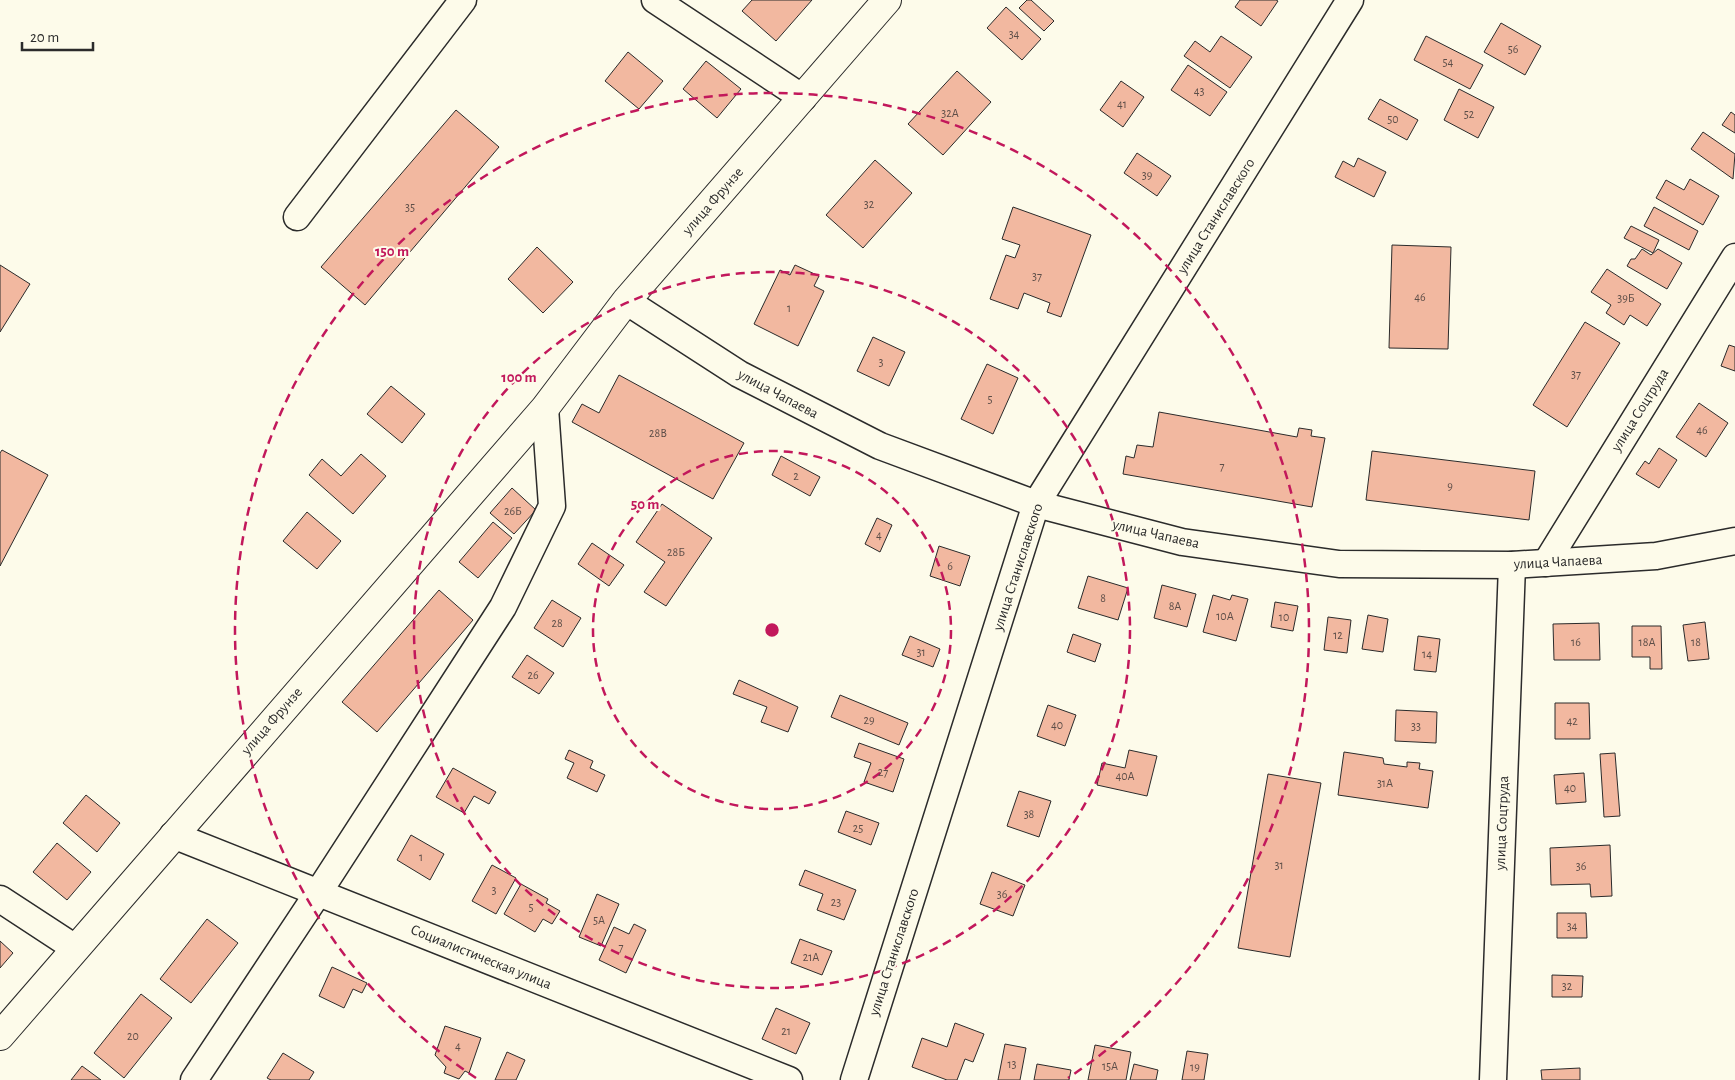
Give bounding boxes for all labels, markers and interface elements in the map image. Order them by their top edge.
scale bar [22,20,94,52]
house number: 34 [1009,28,1020,40]
text: 20 m [30,30,59,45]
house number: 56 [1508,43,1519,55]
house number: 54 [1443,56,1454,68]
house number: 43 [1194,85,1204,97]
house number: 41 [1117,98,1127,110]
house number: 32А [941,107,959,119]
house number: 52 [1464,108,1475,120]
house number: 50 [1387,113,1399,125]
street label: улица Станиславского [1174,156,1258,277]
street label: улица Фрунзе [679,164,746,238]
house number: 39 [1142,169,1153,181]
house number: 32 [864,198,875,210]
house number: 35 [405,201,415,213]
text: 150 m [375,244,409,259]
house number: 37 [1032,270,1042,282]
house number: 46 [1414,291,1426,303]
house number: 39Б [1617,292,1635,304]
house number: 1 [787,302,791,314]
house number: 3 [879,356,884,368]
street label: улица Чапаева [734,366,821,422]
street label: улица Соцтруда [1608,366,1672,455]
house number: 37 [1571,368,1581,380]
text: 100 m [501,370,537,385]
house number: 5 [987,393,993,405]
house number: 46 [1696,424,1708,436]
house number: 28В [649,427,667,439]
house number: 7 [1219,460,1225,472]
house number: 2 [793,470,799,482]
house number: 9 [1447,480,1453,492]
text: 50 m [631,497,659,512]
street label: улица Станиславского [990,502,1046,633]
house number: 26Б [504,505,522,517]
street label: улица Чапаева [1110,516,1201,551]
house number: 4 [876,529,882,541]
house number: 28Б [667,546,685,558]
street label: улица Чапаева [1512,552,1603,572]
house number: 6 [947,560,953,572]
house number: 8 [1100,592,1106,604]
house number: 8А [1169,600,1181,612]
house number: 10А [1216,610,1234,622]
house number: 10 [1279,611,1289,623]
house number: 28 [551,617,563,629]
centre of rings [763,621,781,639]
house number: 12 [1333,629,1343,641]
house number: 16 [1571,636,1581,648]
house number: 18А [1639,636,1655,648]
house number: 18 [1691,636,1701,648]
house number: 31 [916,646,926,658]
house number: 14 [1422,648,1432,660]
house number: 26 [527,669,539,681]
street label: улица Фрунзе [238,684,305,758]
house number: 29 [863,714,875,726]
house number: 42 [1566,715,1578,727]
house number: 40 [1051,719,1063,731]
house number: 33 [1411,720,1421,732]
house number: 27 [878,766,888,778]
house number: 40А [1115,770,1135,782]
street label: улица Соцтруда [1493,775,1511,872]
house number: 31А [1377,777,1393,789]
house number: 40 [1564,782,1576,794]
house number: 38 [1024,808,1035,820]
house number: 25 [853,822,863,834]
house number: 1 [419,851,423,863]
house number: 31 [1274,859,1284,871]
house number: 36 [1576,860,1587,872]
house number: 3 [492,884,497,896]
street label: улица Станиславского [866,887,922,1018]
house number: 36 [997,888,1008,900]
house number: 23 [831,896,841,908]
house number: 5 [528,901,534,913]
house number: 5А [593,914,605,926]
house number: 34 [1567,920,1578,932]
street label: Социалистическая улица [408,922,554,992]
house number: 7 [618,941,624,953]
house number: 21А [803,951,819,963]
house number: 32 [1562,980,1573,992]
house number: 21 [781,1025,791,1037]
house number: 20 [127,1030,139,1042]
house number: 4 [455,1040,461,1052]
house number: 13 [1007,1058,1017,1070]
house number: 15А [1102,1060,1118,1072]
house number: 19 [1190,1061,1200,1073]

